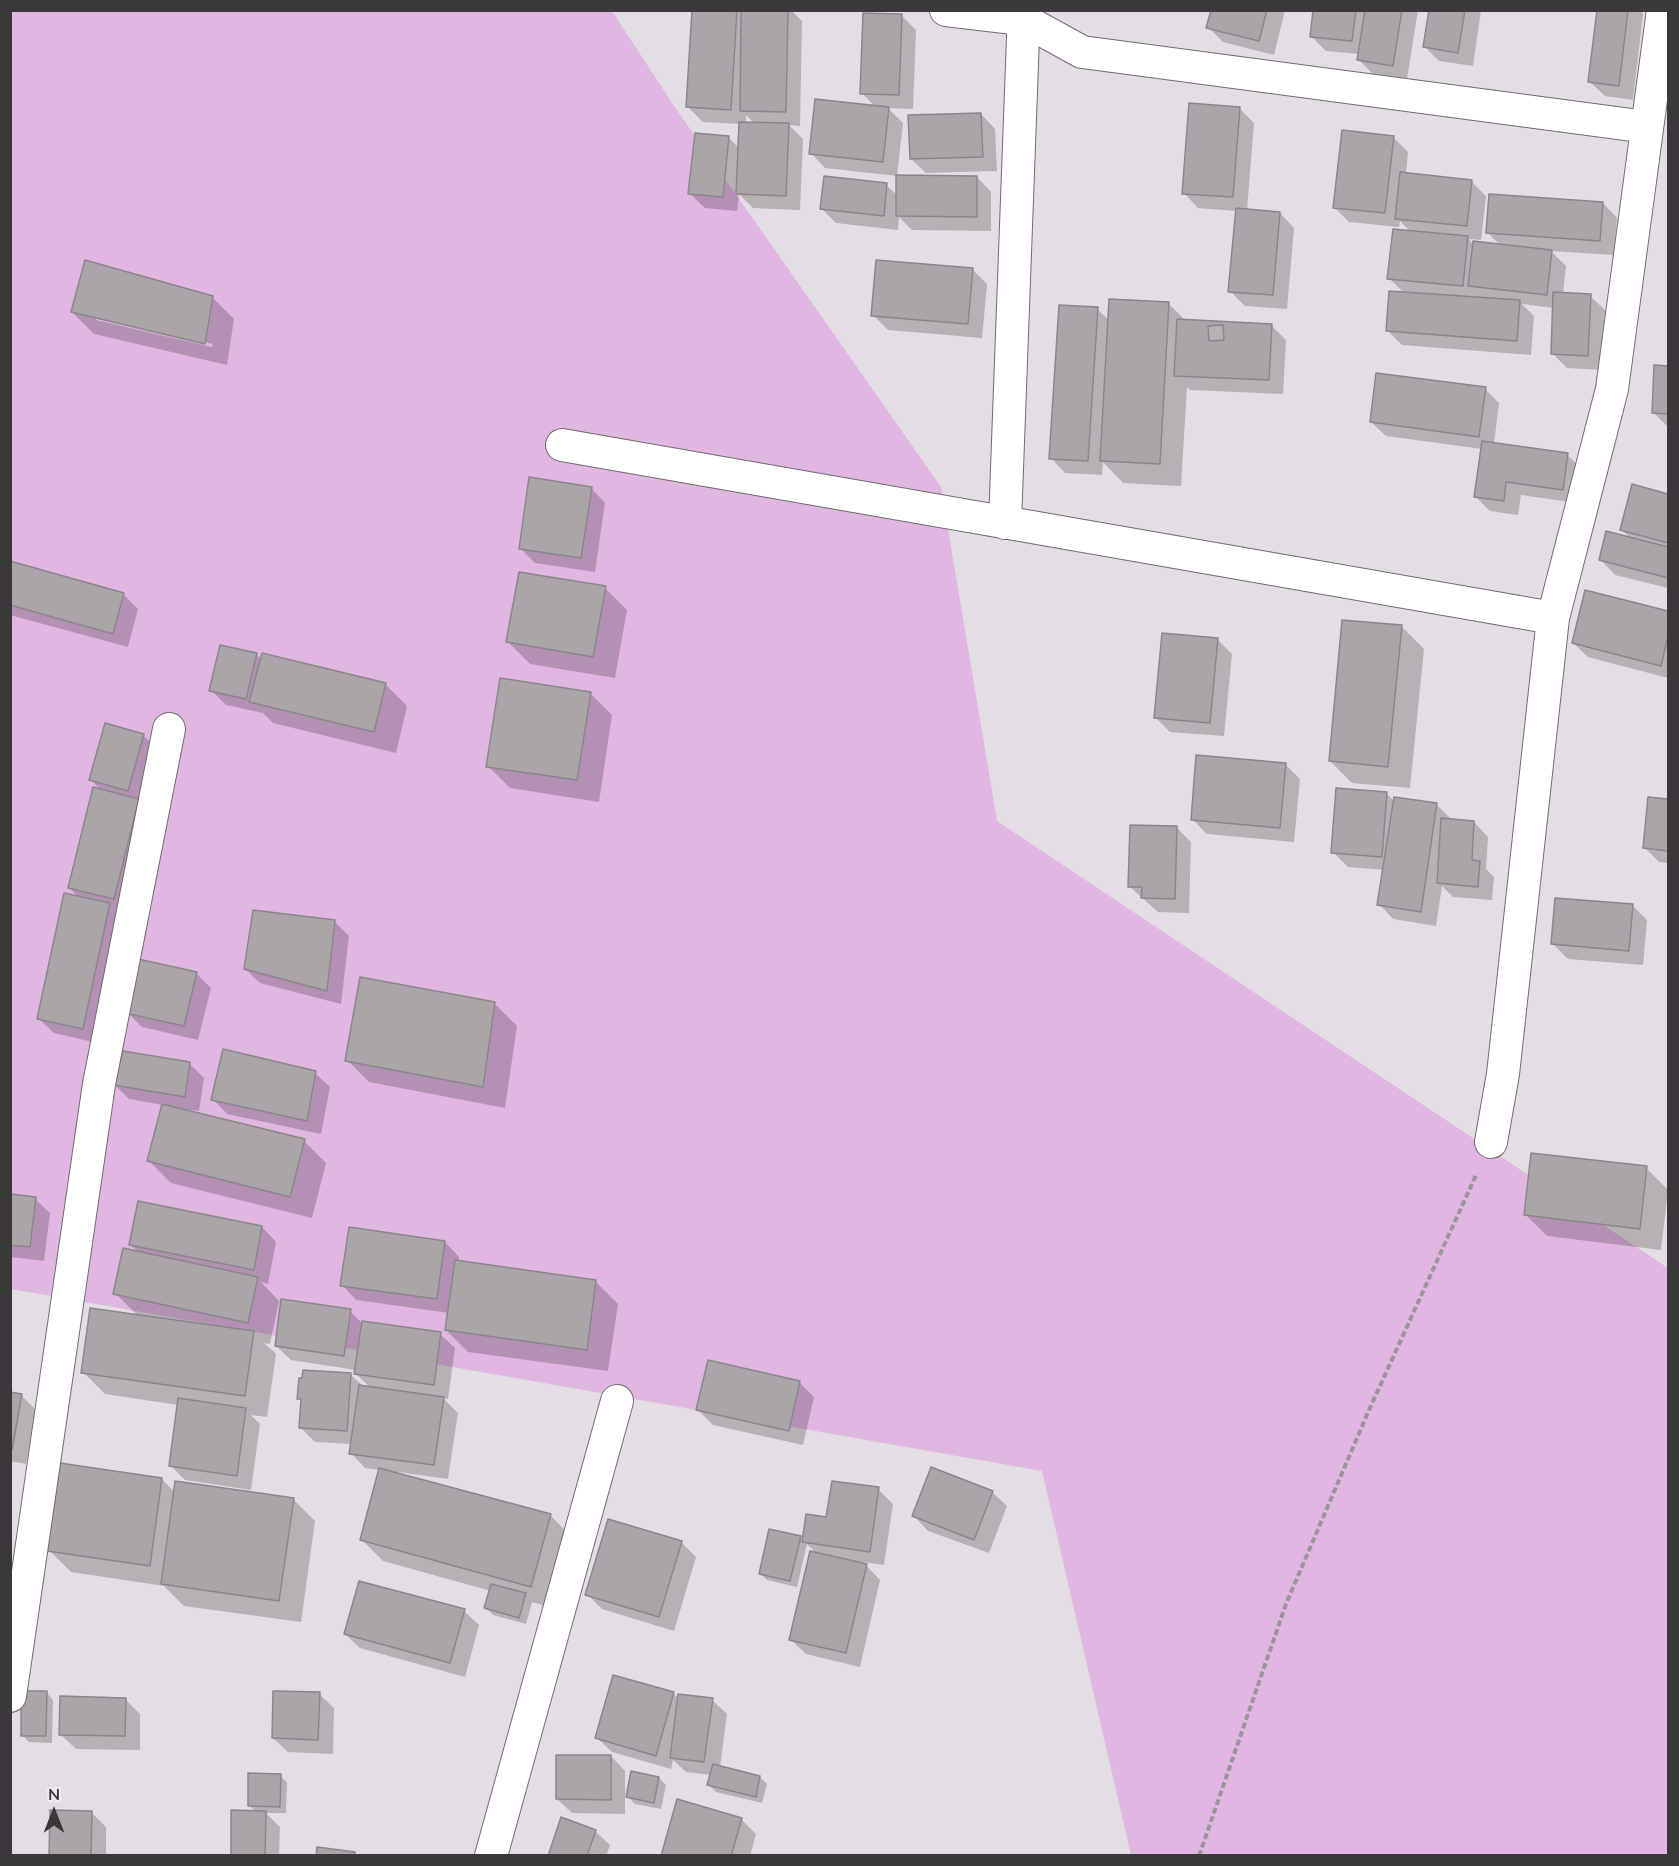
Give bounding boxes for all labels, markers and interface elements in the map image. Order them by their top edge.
north arrow [24,1782,84,1842]
text: N [48,1784,60,1804]

